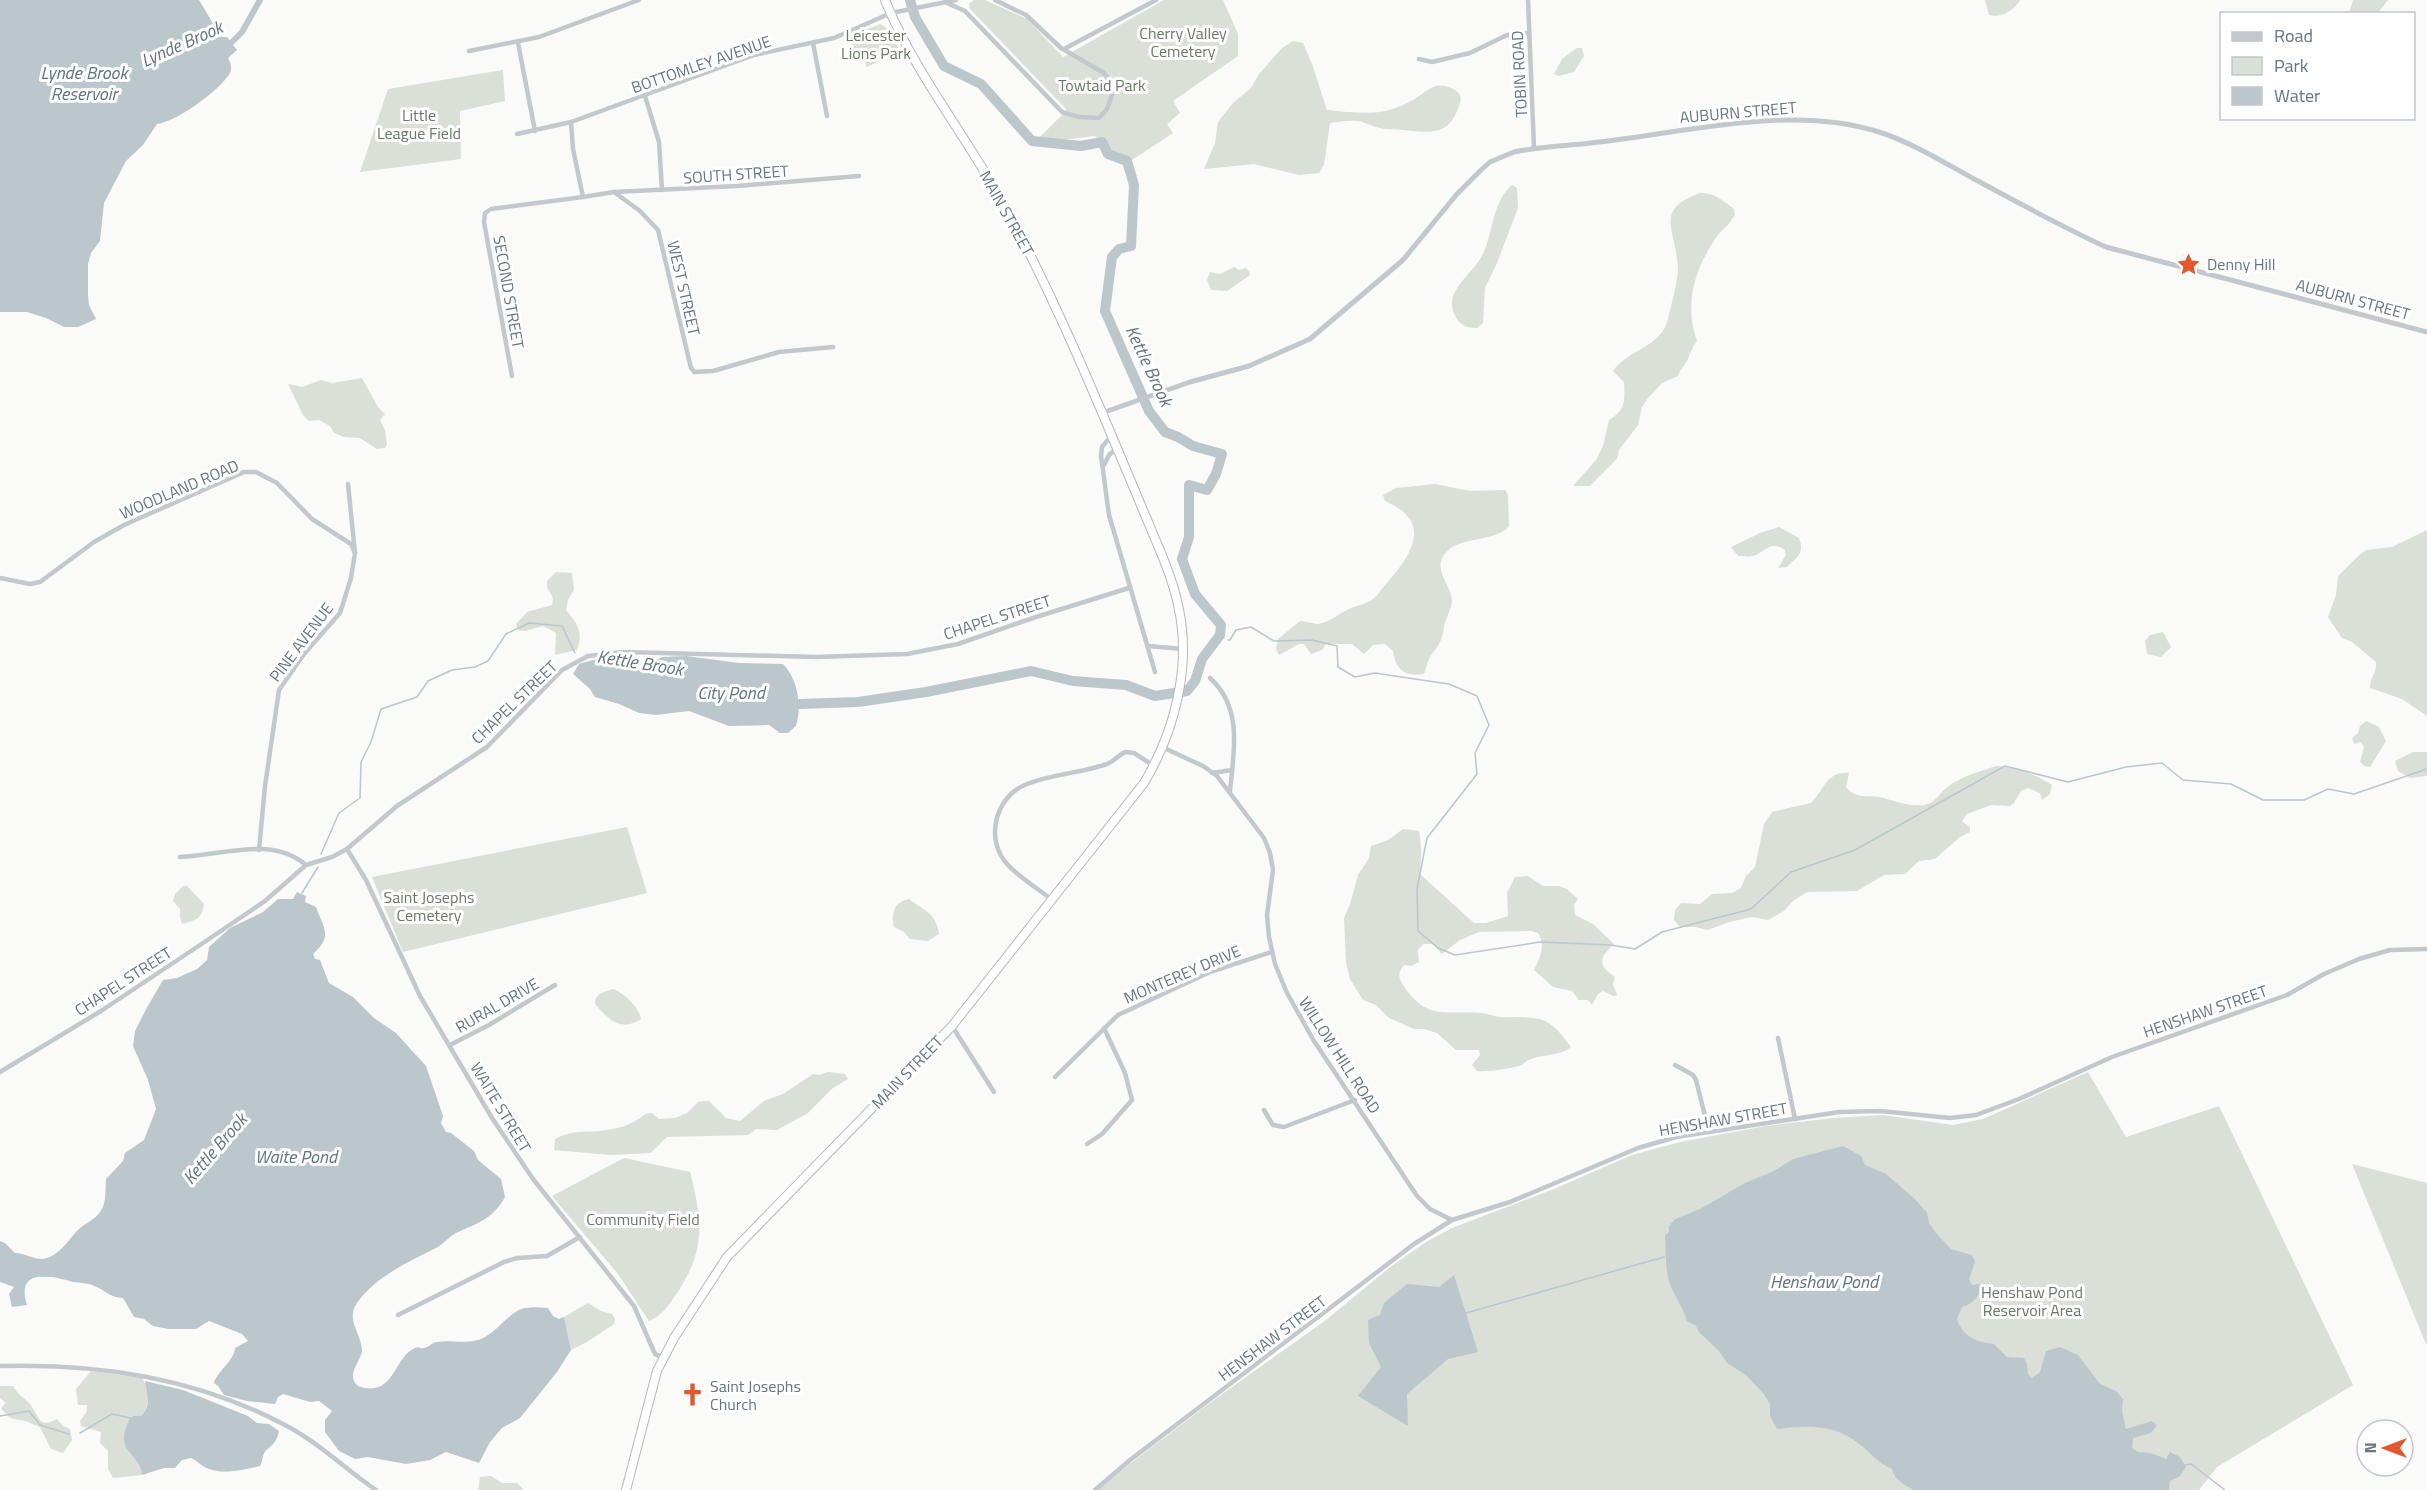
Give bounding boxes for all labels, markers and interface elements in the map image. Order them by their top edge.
legend [2220,12,2415,120]
water label: Lynde Brook [137,13,229,74]
park label: Cherry Valley Cemetery [1139,21,1227,63]
text: Road [2274,22,2313,49]
park label: Leicester Lions Park [841,23,911,65]
street label: BOTTOMLEY AVENUE [628,29,774,99]
street label: TOBIN ROAD [1505,30,1533,118]
text: Park [2274,52,2309,79]
water label: Lynde Brook Reservoir [40,59,130,107]
park label: Towtaid Park [1058,73,1146,97]
text: Water [2274,82,2320,109]
street label: AUBURN STREET [1679,95,1798,129]
park label: Little League Field [377,103,461,145]
street label: SOUTH STREET [683,158,790,190]
street label: MAIN STREET [974,166,1041,261]
street label: SECOND STREET [487,234,531,351]
street label: WEST STREET [661,238,707,338]
place icon: Denny Hill [2176,251,2202,277]
place label: Denny Hill [2207,252,2275,276]
street label: AUBURN STREET [2293,272,2413,326]
water label: Kettle Brook [1119,321,1181,413]
street label: WOODLAND ROAD [116,453,242,525]
street label: CHAPEL STREET [940,588,1054,646]
street label: PINE AVENUE [263,597,339,687]
water label: Kettle Brook [595,642,687,683]
street label: CHAPEL STREET [466,654,563,749]
water label: City Pond [697,679,767,706]
park label: Saint Josephs Cemetery [384,885,474,927]
street label: MONTEREY DRIVE [1120,938,1244,1010]
street label: CHAPEL STREET [70,940,177,1021]
street label: RURAL DRIVE [451,971,543,1039]
street label: HENSHAW STREET [2140,978,2271,1043]
street label: WILLOW HILL ROAD [1293,992,1387,1118]
street label: MAIN STREET [866,1029,949,1114]
street label: WAITE STREET [465,1057,538,1157]
street label: HENSHAW STREET [1657,1096,1790,1142]
water label: Kettle Brook [176,1106,254,1190]
water label: Waite Pond [255,1143,339,1170]
park label: Community Field [586,1207,700,1231]
water label: Henshaw Pond [1770,1268,1880,1295]
park label: Henshaw Pond Reservoir Area [1981,1280,2083,1322]
street label: HENSHAW STREET [1213,1289,1332,1387]
place label: Saint Josephs Church [710,1374,801,1416]
church icon: Saint Josephs Church [679,1382,705,1408]
north arrow [2355,1418,2415,1478]
text: N [2358,1442,2382,1454]

